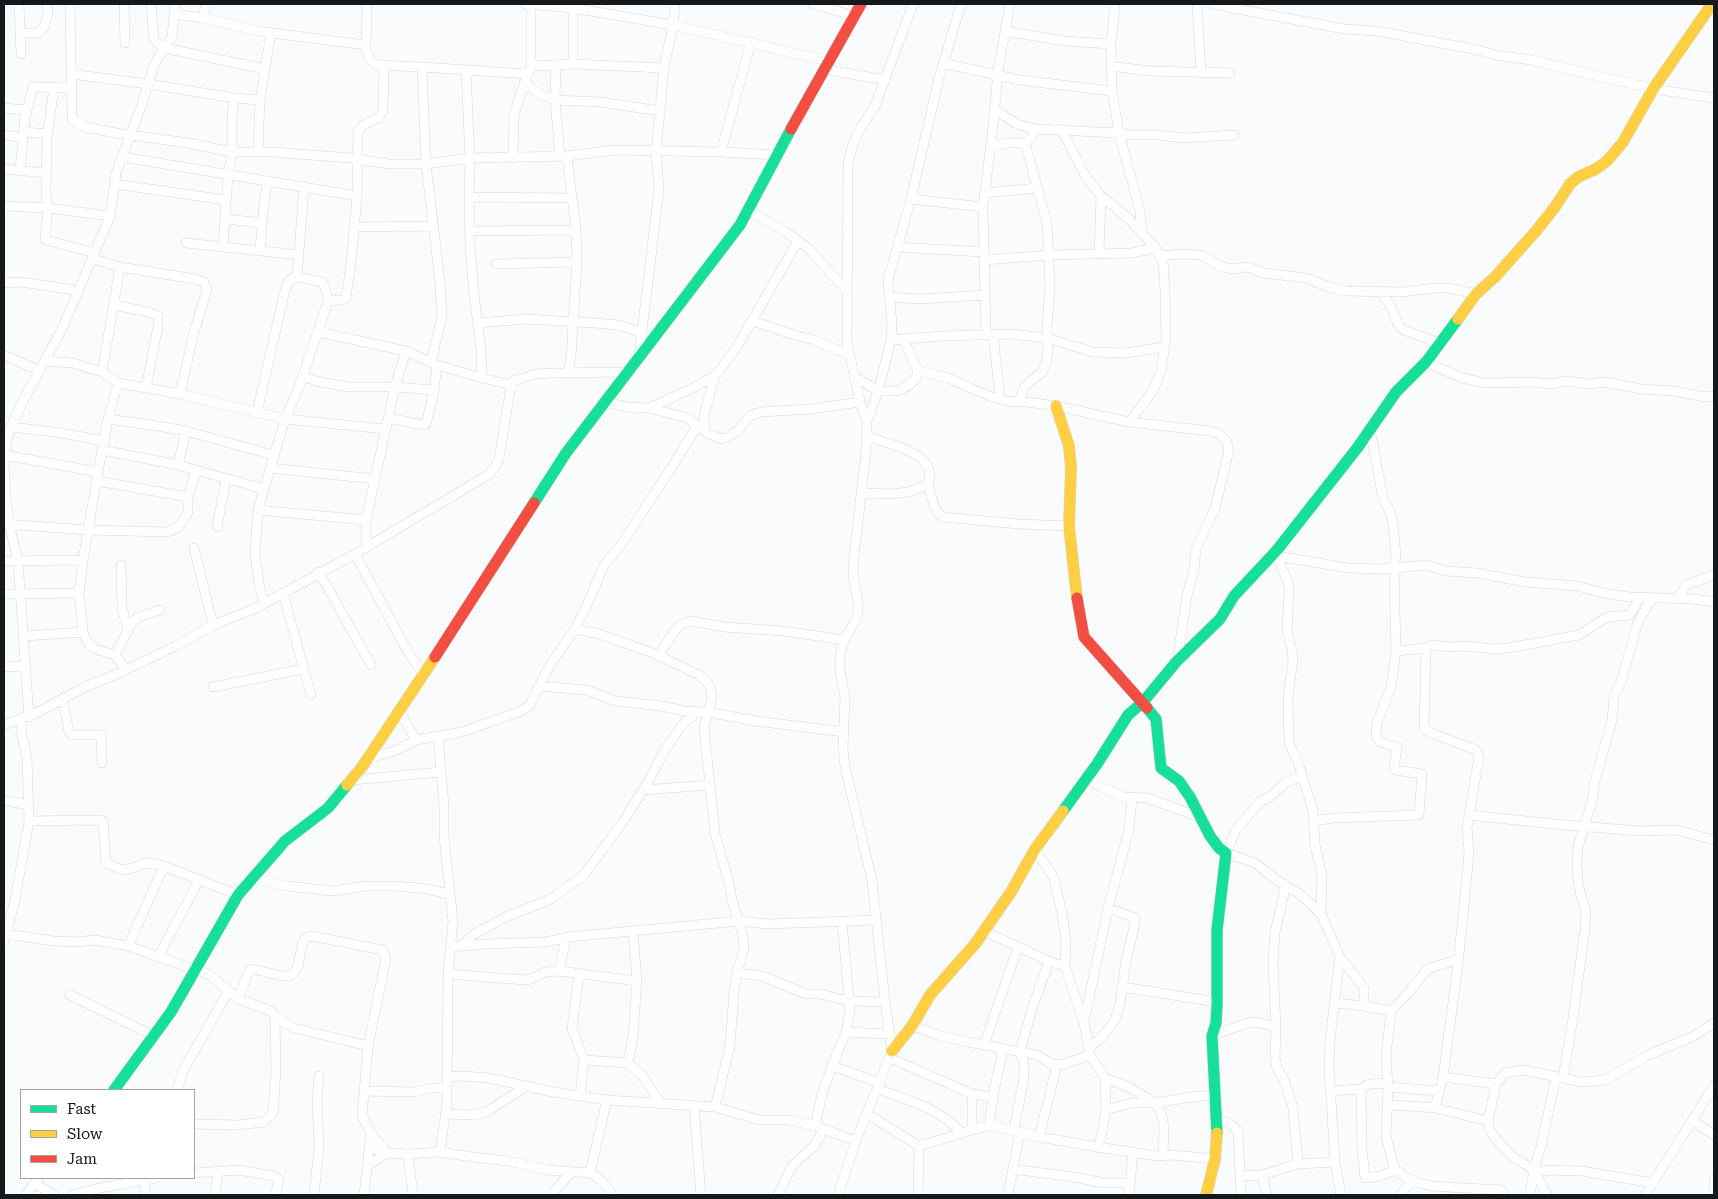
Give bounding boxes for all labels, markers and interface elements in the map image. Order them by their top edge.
legend [20,1089,195,1179]
text: Fast [67,1100,96,1118]
text: Slow [67,1125,102,1143]
text: Jam [67,1150,97,1168]

